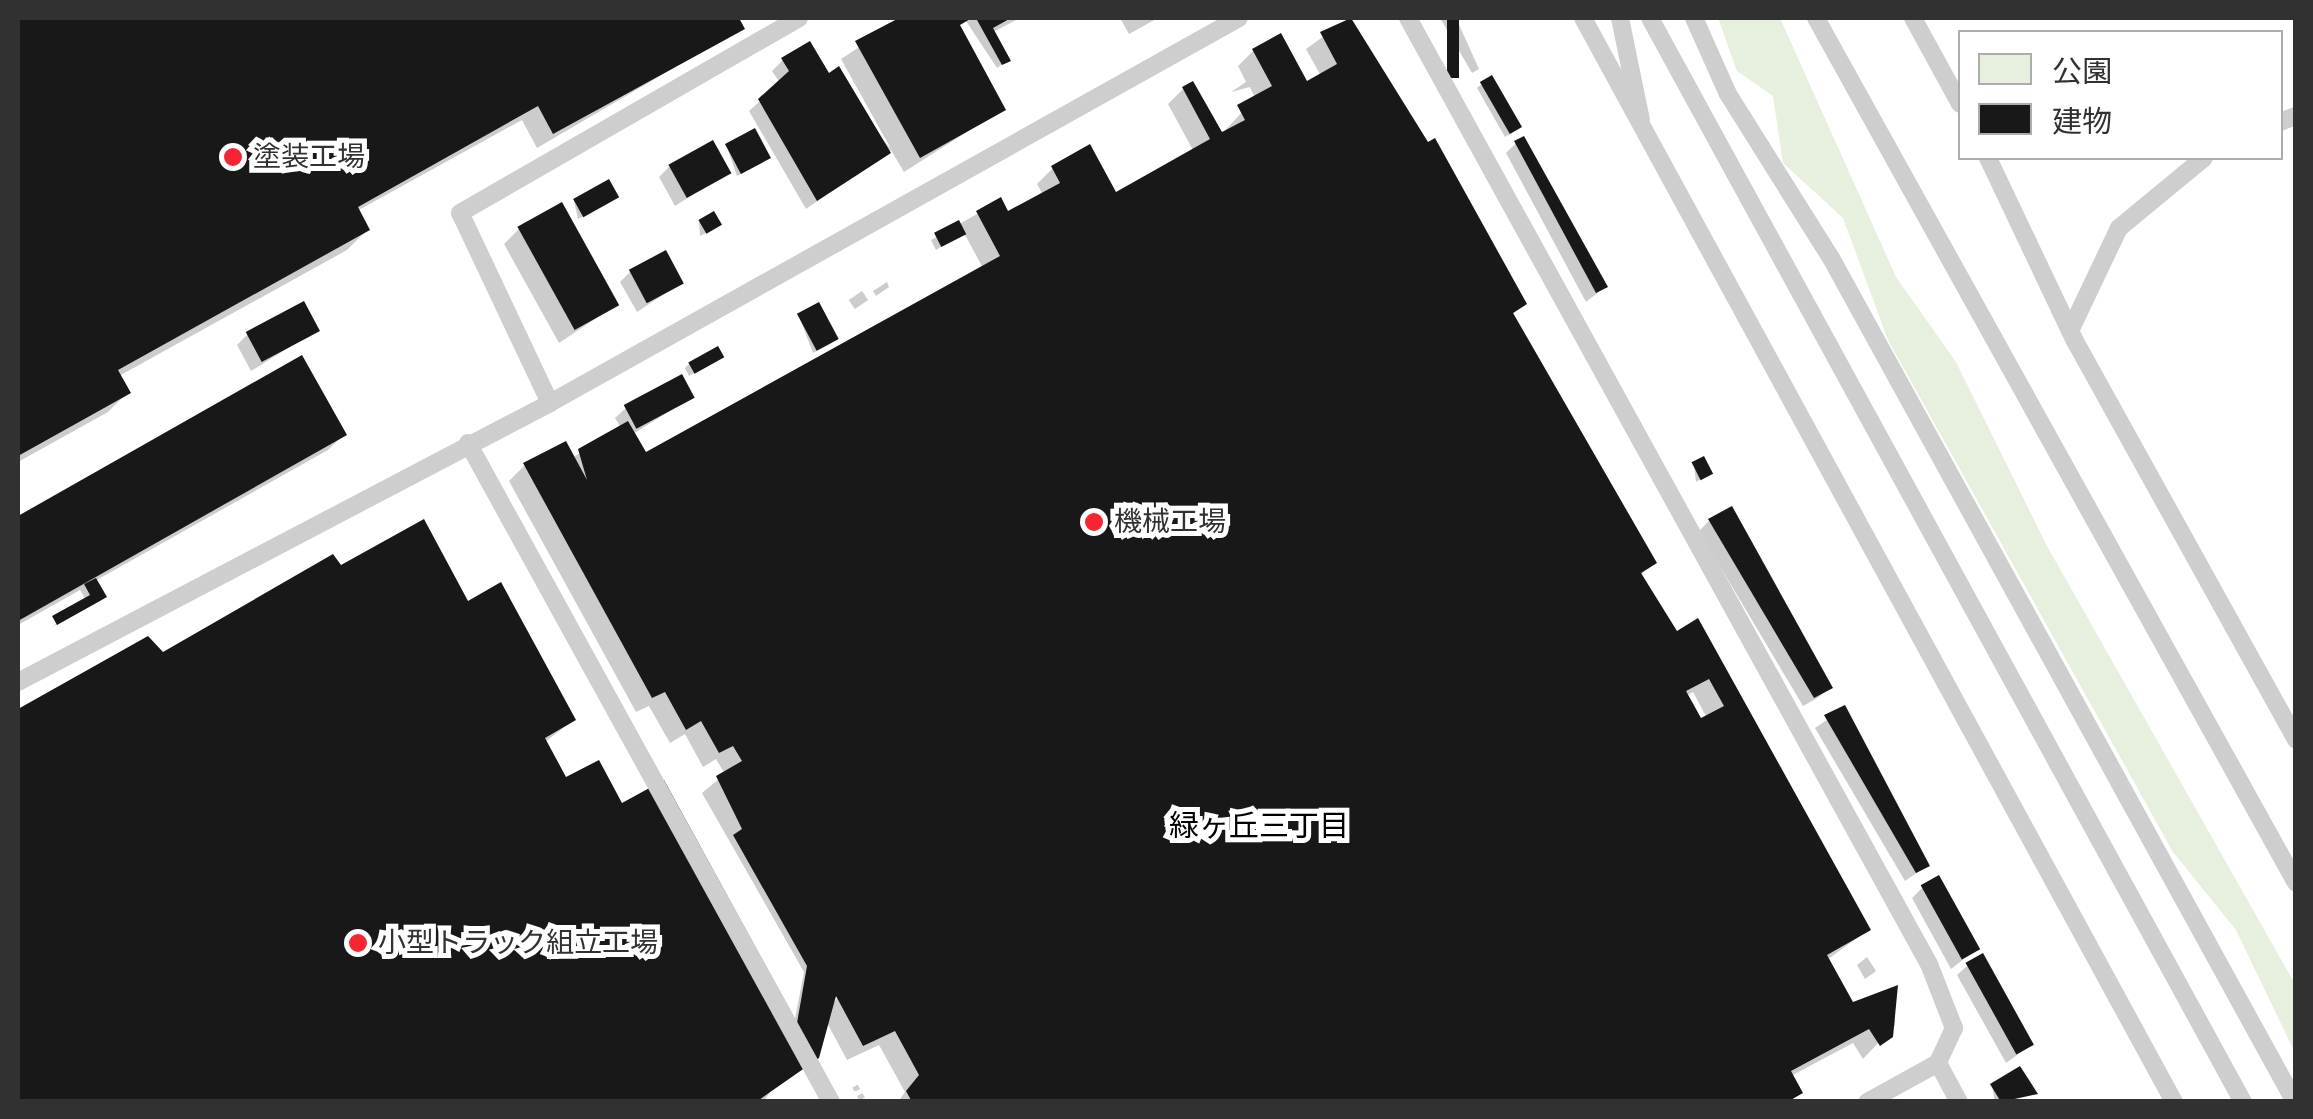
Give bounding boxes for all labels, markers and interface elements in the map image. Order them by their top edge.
legend [1958,30,2283,160]
text: 公園 [2052,54,2112,89]
text: 建物 [2052,104,2112,139]
place label: 塗装工場 [253,140,365,174]
marker: 塗装工場 [222,146,244,168]
place label: 機械工場 [1114,505,1226,539]
marker: 機械工場 [1083,511,1105,533]
district label: 緑ヶ丘三丁目 [1169,808,1349,844]
place label: 小型トラック組立工場 [378,926,658,960]
marker: 小型トラック組立工場 [347,932,369,954]

